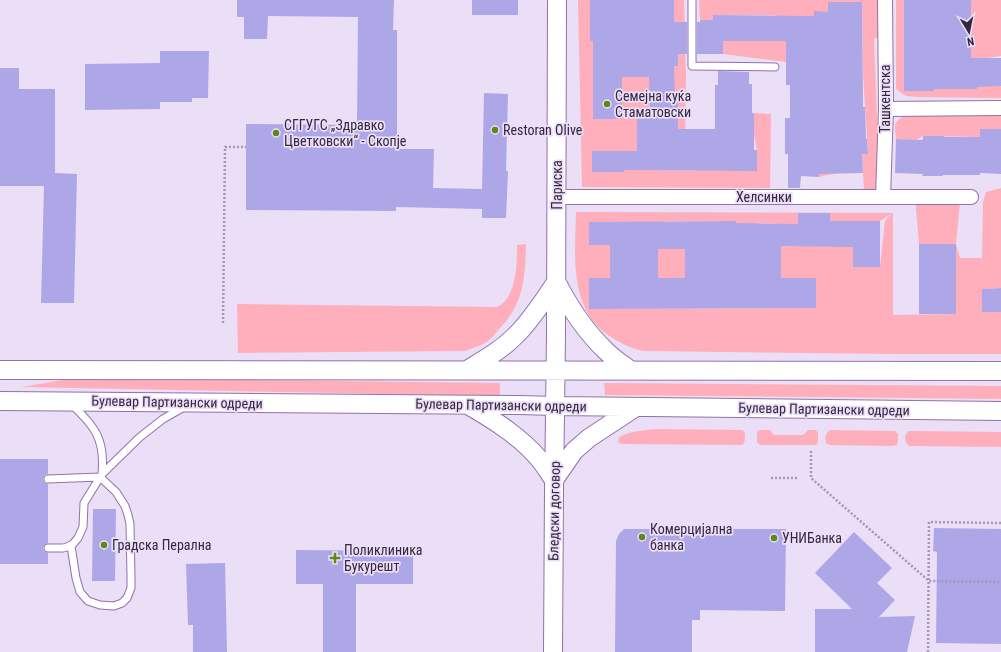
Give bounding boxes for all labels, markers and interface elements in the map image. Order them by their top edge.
north arrow [949,12,989,52]
text: N [966,34,975,48]
street label: Ташкентска [877,65,893,133]
place label: Семејна куќа Стаматовски [615,88,691,120]
marker: Семејна куќа Стаматовски [602,99,612,109]
place label: СГГУГС „Здравко Цветковски“ - Скопје [284,117,407,149]
place label: Restoran Olive [503,122,583,138]
marker: Restoran Olive [490,125,500,135]
marker: СГГУГС „Здравко Цветковски“ - Скопје [271,128,281,138]
street label: Париска [549,160,565,210]
street label: Хелсинки [736,189,792,205]
street label: Булевар Партизански одреди [91,393,263,411]
street label: Булевар Партизански одреди [415,396,587,414]
street label: Булевар Партизански одреди [738,400,910,418]
street label: Бледски договор [545,461,563,561]
place label: Комерцијална банка [650,521,733,553]
place label: УНИБанка [782,530,842,546]
marker: Комерцијална банка [637,532,647,542]
marker: УНИБанка [769,533,779,543]
place label: Градска Перална [112,537,212,553]
marker: Градска Перална [99,540,109,550]
place label: Поликлиника Букурешт [344,542,423,574]
marker: Поликлиника Букурешт [329,552,341,564]

